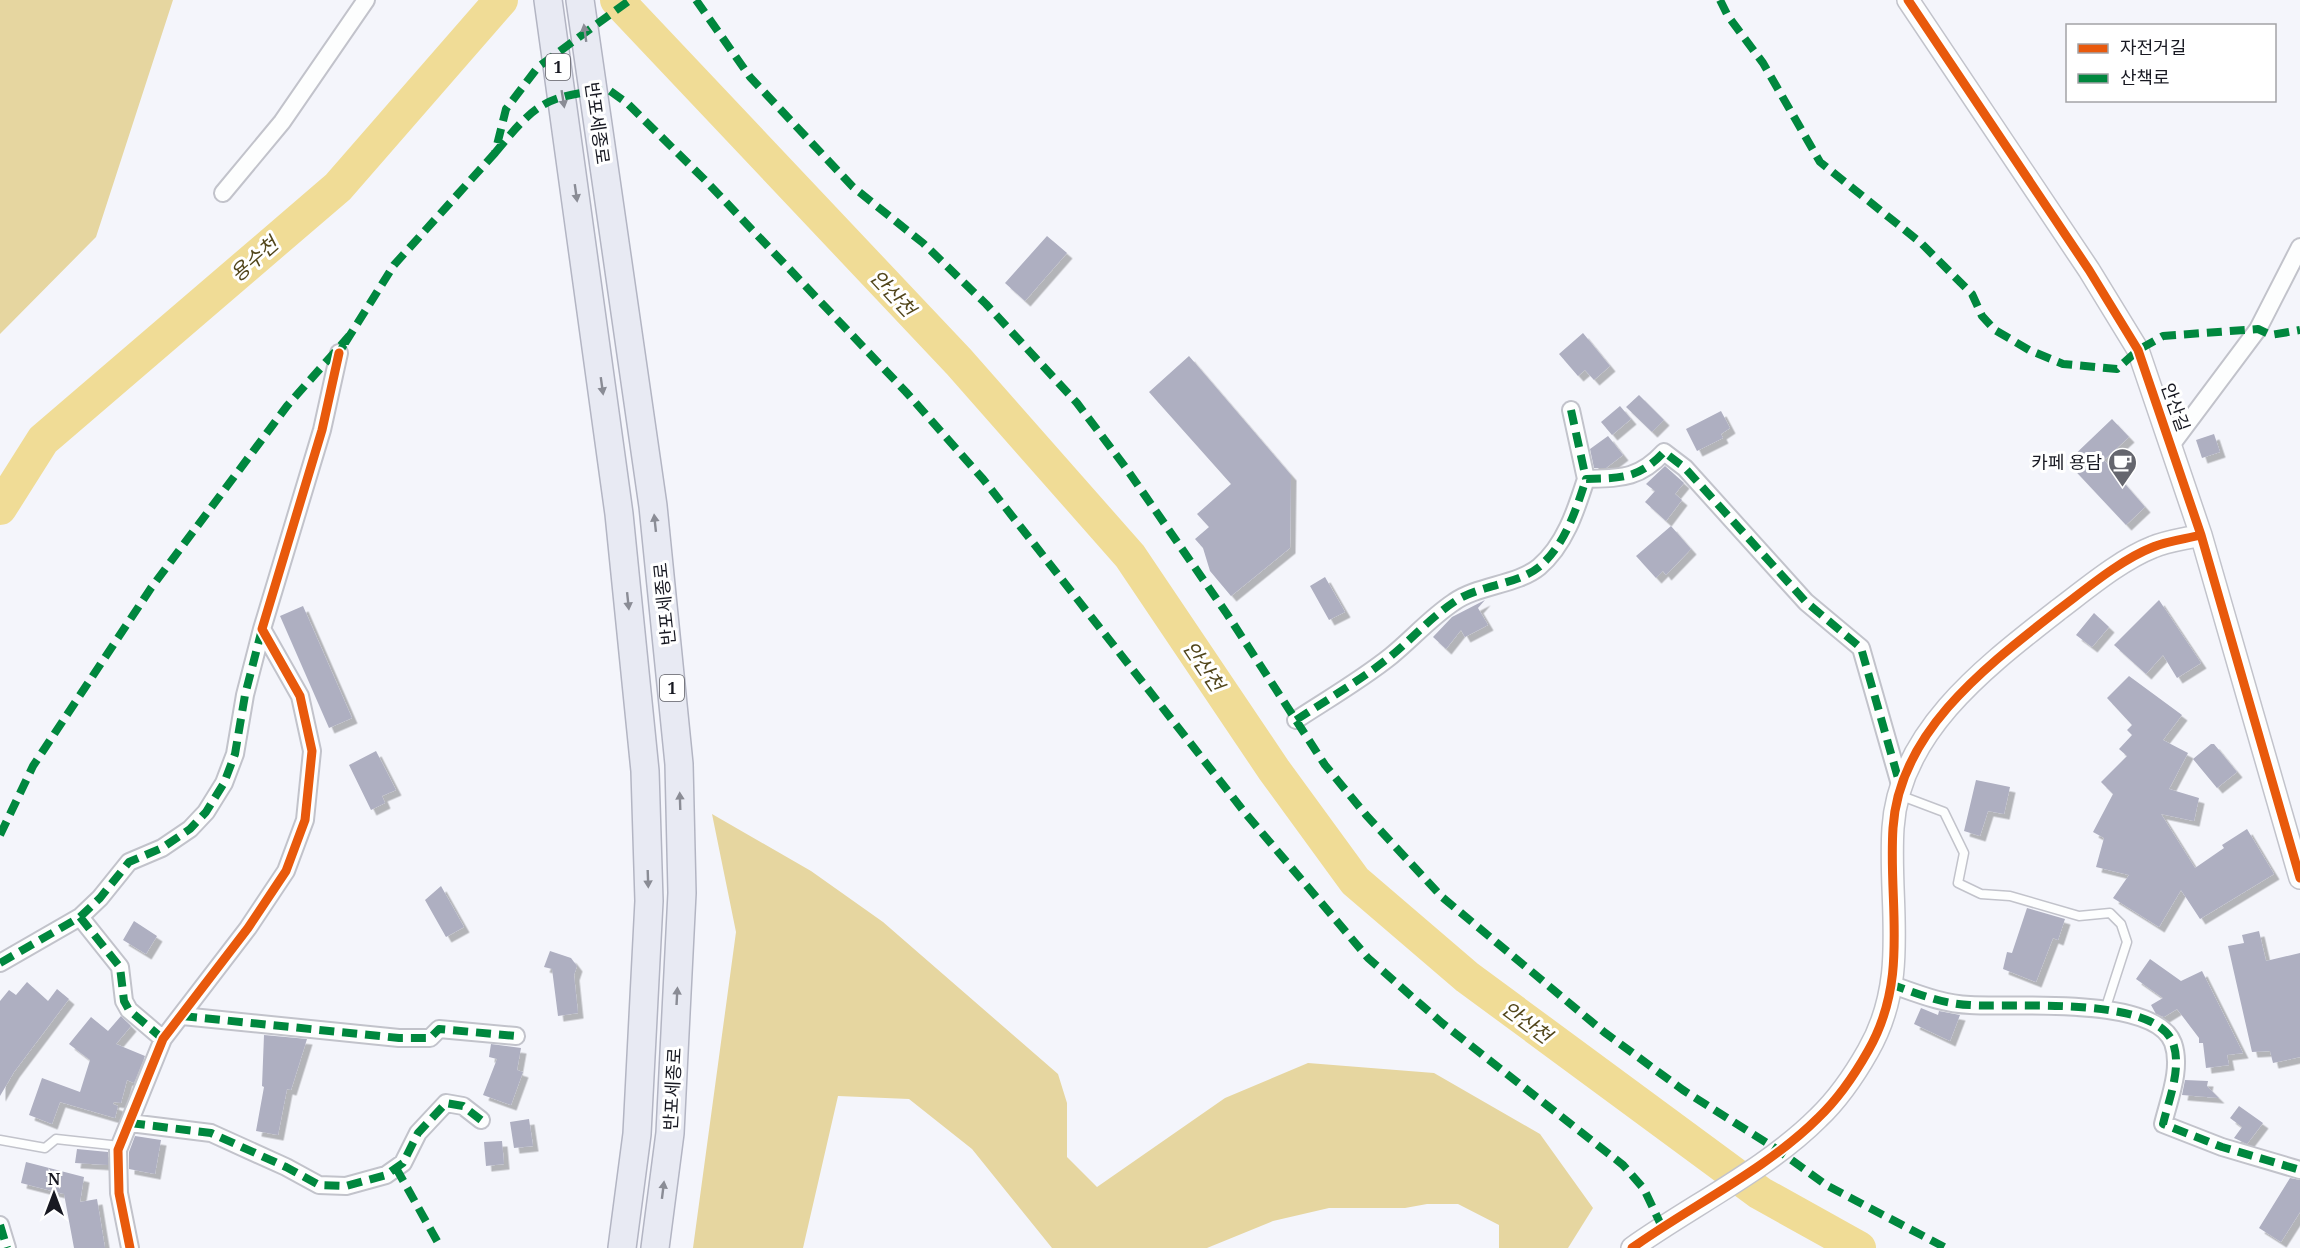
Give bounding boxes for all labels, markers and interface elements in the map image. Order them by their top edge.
one-way arrow [581,23,590,42]
legend [2066,24,2276,102]
text: 자전거길 [2120,35,2186,59]
road number: 1 [546,54,570,80]
text: 산책로 [2120,65,2170,89]
street label: 반포세종로 [580,80,616,166]
one-way arrow [558,90,567,109]
one-way arrow [571,183,581,202]
water label: 용수천 [224,229,286,287]
water label: 안산천 [864,264,923,324]
one-way arrow [597,377,606,396]
street label: 안산길 [2156,380,2196,434]
cafe icon: 카페 용담 [2107,446,2139,488]
place label: 카페 용담 [2031,450,2102,474]
one-way arrow [650,513,659,532]
street label: 반포세종로 [648,562,680,646]
one-way arrow [623,591,633,610]
water label: 안산천 [1177,636,1232,699]
road number: 1 [660,675,684,701]
one-way arrow [675,791,685,810]
one-way arrow [644,869,653,888]
one-way arrow [672,986,682,1005]
water label: 안산천 [1497,995,1559,1051]
street label: 반포세종로 [658,1047,686,1131]
north arrow [24,1164,84,1224]
text: N [48,1168,61,1190]
one-way arrow [658,1180,667,1199]

